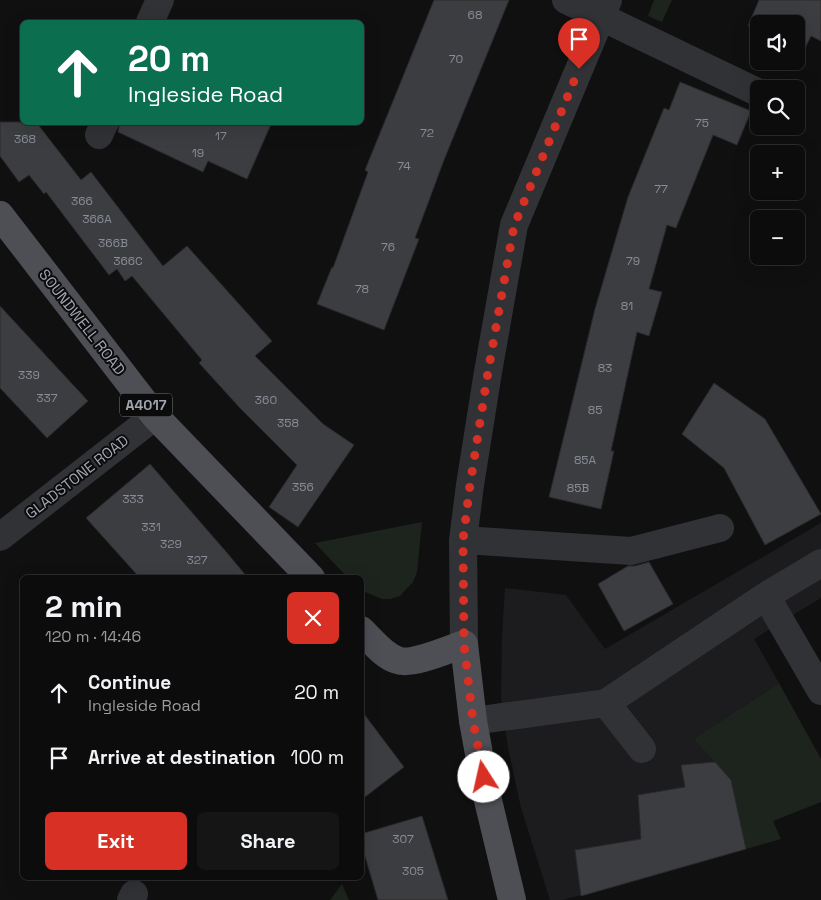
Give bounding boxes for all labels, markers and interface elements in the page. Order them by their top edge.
house number: 68 [468,7,482,23]
map controls [750,15,805,265]
button: sound [750,15,805,70]
pin [558,18,600,69]
icon: arrive [565,25,593,53]
text: 20 m [128,37,210,81]
icon: ahead [45,40,110,105]
house number: 70 [449,51,463,67]
text: Ingleside Road [128,80,283,108]
button: search [750,80,805,135]
house number: 75 [695,115,709,131]
house number: 72 [420,125,434,141]
house number: 17 [215,128,227,144]
house number: 368 [14,131,36,147]
house number: 19 [192,145,204,161]
button: + [750,145,805,200]
house number: 74 [397,158,411,174]
house number: 77 [654,181,668,197]
house number: 366 [71,193,93,209]
button: − [750,210,805,265]
house number: 366A [82,211,112,227]
house number: 366B [98,235,128,251]
house number: 76 [381,239,395,255]
house number: 366C [113,253,143,269]
house number: 79 [626,253,640,269]
street label: SOUNDWELL ROAD [35,265,130,378]
house number: 78 [355,281,369,297]
house number: 81 [621,298,633,314]
house number: 83 [598,360,612,376]
house number: 339 [18,367,40,383]
house number: 337 [36,390,58,406]
house number: 360 [255,392,277,408]
road number: A4017 [120,394,172,416]
house number: 85 [588,402,602,418]
house number: 358 [277,415,299,431]
street label: GLADSTONE ROAD [21,430,132,523]
house number: 85A [574,452,597,468]
house number: 356 [292,479,314,495]
house number: 85B [567,480,589,496]
house number: 333 [122,491,144,507]
house number: 331 [141,519,161,535]
house number: 329 [160,536,182,552]
house number: 327 [186,552,208,568]
text: 2 min [45,587,123,626]
button: close [287,592,339,644]
text: 120 m · 14:46 [45,626,141,647]
text: Continue [88,670,171,695]
icon: ahead [45,679,73,707]
text: 20 m [294,680,339,705]
text: Ingleside Road [88,695,201,716]
icon: arrive [45,744,73,772]
text: Arrive at destination [88,745,276,770]
text: 100 m [291,745,344,770]
position arrow [457,750,509,802]
button: Exit [45,812,187,870]
button: Share [197,812,339,870]
house number: 307 [392,831,414,847]
house number: 305 [402,863,424,879]

